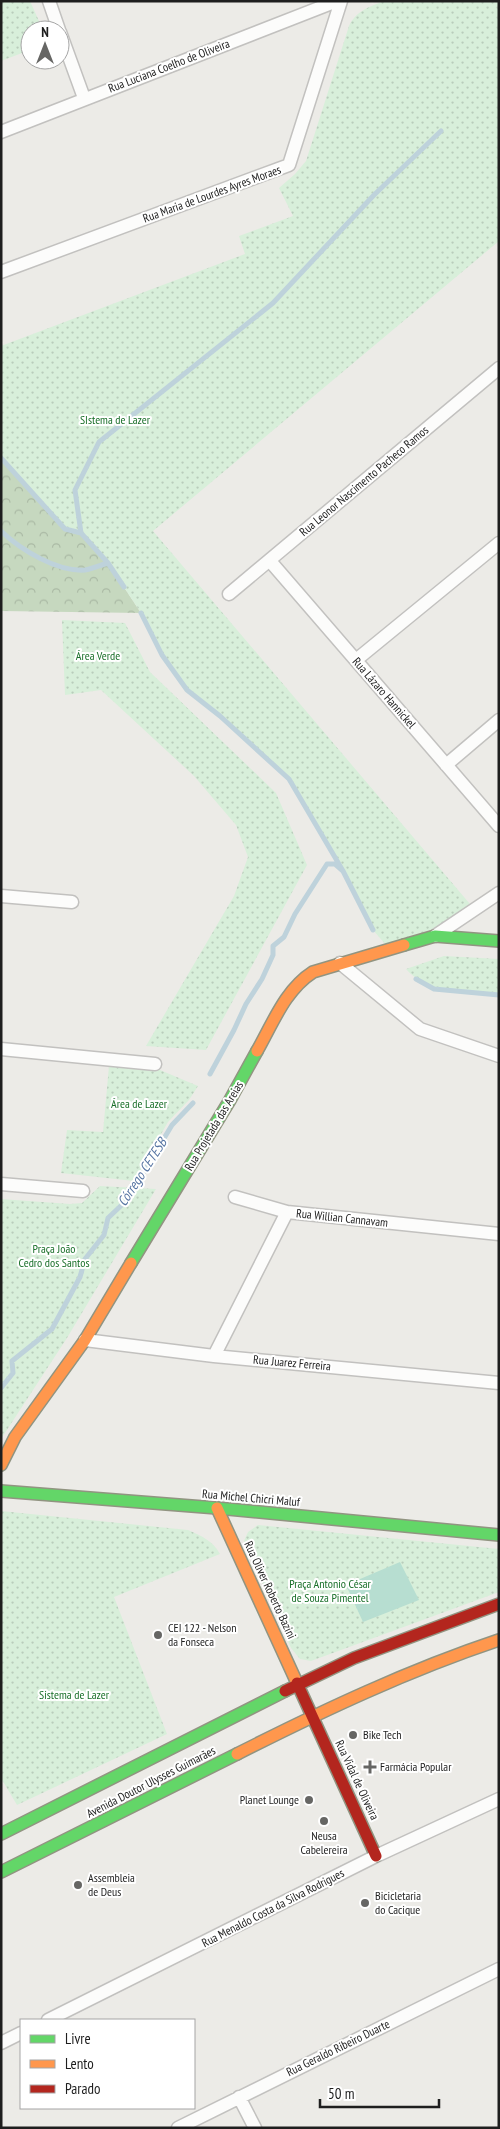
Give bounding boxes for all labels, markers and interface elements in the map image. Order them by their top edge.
north arrow [20,20,70,70]
text: N [41,23,49,41]
street label: Rua Luciana Coelho de Oliveira [106,35,232,96]
street label: Rua Maria de Lourdes Ayres Moraes [141,162,283,226]
park label: SIstema de Lazer [80,412,151,427]
street label: Rua Leonor Nascimento Pacheco Ramos [296,422,431,539]
park label: Área Verde [76,648,120,663]
street label: Rua Lázaro Hannickel [349,654,419,731]
street label: Rua Projetada das Areias [181,1078,246,1173]
park label: Área de Lazer [111,1096,168,1111]
water label: Córrego CETESB [113,1133,171,1210]
street label: Rua Willian Cannavam [295,1205,389,1230]
park label: Praça João Cedro dos Santos [19,1241,89,1270]
street label: Rua Juarez Ferreira [252,1352,332,1373]
street label: Rua Michel Chicri Maluf [202,1486,301,1509]
street label: Rua Oliver Roberto Bazini [241,1539,300,1641]
park label: Praça Antonio César de Souza Pimentel [289,1576,372,1605]
place label: CEI 122 - Nelson da Fonseca [168,1620,237,1649]
marker: CEI 122 - Nelson da Fonseca [152,1629,164,1641]
park label: Sistema de Lazer [39,1687,110,1702]
place label: Bike Tech [363,1727,402,1742]
marker: Bike Tech [347,1729,359,1741]
street label: Rua Vidal de Oliveira [332,1737,383,1822]
street label: Avenida Doutor Ulysses Guimarães [84,1742,218,1821]
place label: Farmácia Popular [380,1759,452,1774]
marker: Farmácia Popular [364,1761,376,1773]
place label: Planet Lounge [240,1792,299,1807]
marker: Planet Lounge [303,1794,315,1806]
marker: Neusa Cabelereira [318,1815,330,1827]
place label: Neusa Cabelereira [301,1828,348,1857]
street label: Rua Menaldo Costa da Silva Rodrigues [199,1865,346,1950]
place label: Assembleia de Deus [88,1870,135,1899]
marker: Assembleia de Deus [72,1879,84,1891]
place label: Bicicletaria do Cacique [375,1888,421,1917]
marker: Bicicletaria do Cacique [359,1897,371,1909]
street label: Rua Geraldo Ribeiro Duarte [284,2016,392,2079]
legend [20,2019,195,2109]
text: Livre [65,2029,91,2048]
text: Lento [65,2054,94,2073]
scale bar [320,2076,439,2108]
text: Parado [65,2079,100,2098]
text: 50 m [328,2084,354,2103]

